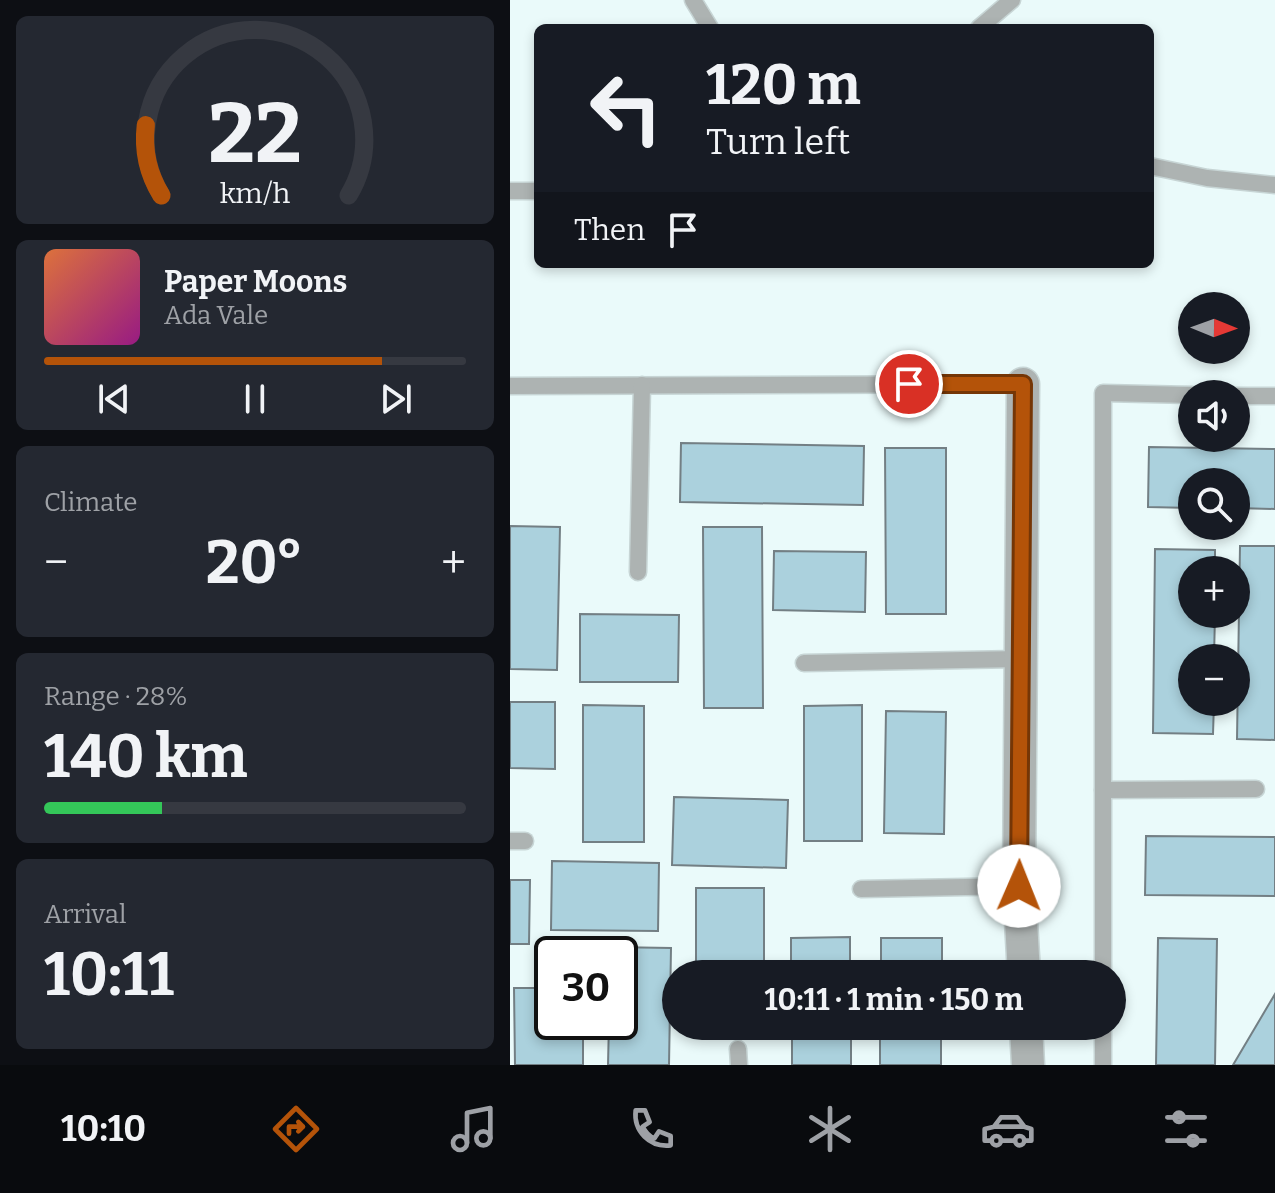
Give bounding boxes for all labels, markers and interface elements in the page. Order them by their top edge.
text: 120 m [706,52,861,119]
icon: left [574,56,678,160]
text: 22 [208,84,302,184]
text: Turn left [706,120,850,164]
text: km/h [220,176,291,211]
icon: arrive [661,208,705,252]
text: Then [574,212,645,248]
text: Paper Moons [164,264,347,300]
north arrow [1178,292,1250,364]
map controls [1178,292,1250,716]
text: Ada Vale [164,300,268,331]
pin [875,350,943,418]
icon: arrive [887,362,931,406]
icon: previous [92,377,136,421]
icon: pause [233,377,277,421]
icon: next [374,377,418,421]
button: sound [1178,380,1250,452]
button: search [1178,468,1250,540]
text: Climate [44,487,138,518]
text: 20° [206,527,303,599]
text: − [44,536,68,589]
text: + [441,536,466,589]
button: + [1178,556,1250,628]
button: − [1178,644,1250,716]
text: Range · 28% [44,681,187,712]
text: 140 km [44,721,247,793]
position arrow [977,844,1061,928]
text: Arrival [44,899,126,930]
speed limit sign: 30 [534,936,638,1040]
text: 10:11 [44,939,174,1011]
text: 10:11 · 1 min · 150 m [765,982,1023,1018]
icon: directions [268,1101,324,1157]
icon: music [446,1101,502,1157]
icon: phone [624,1101,680,1157]
icon: climate [802,1101,858,1157]
icon: car [980,1101,1036,1157]
icon: filters [1158,1101,1214,1157]
text: 10:10 [61,1107,146,1151]

